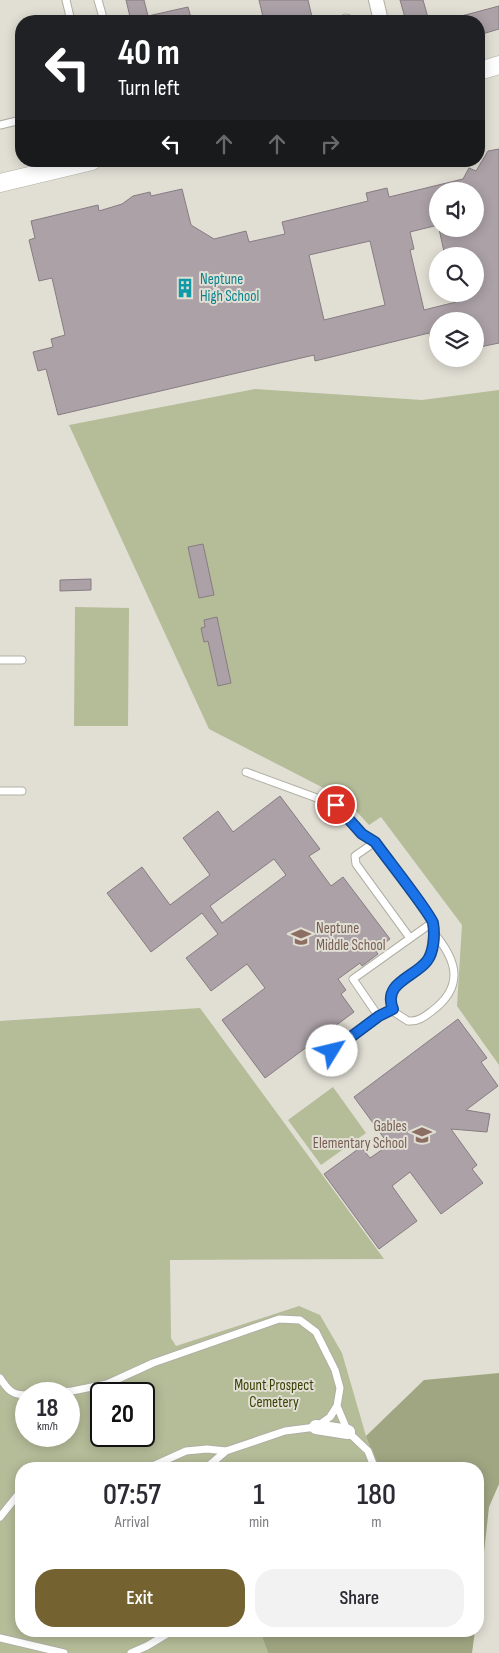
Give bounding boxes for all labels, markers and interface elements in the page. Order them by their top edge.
text: 40 m [118,32,180,75]
icon: left [35,35,100,100]
text: Turn left [118,75,180,102]
icon: left [157,130,185,158]
icon: ahead [210,130,238,158]
icon: ahead [263,130,291,158]
icon: right [316,130,344,158]
map controls [429,182,484,367]
button: sound [429,182,484,237]
button: search [429,247,484,302]
place label: Neptune High School [200,270,259,306]
building icon: Neptune High School [174,277,196,299]
button: layers [429,312,484,367]
pin [315,784,357,826]
icon: arrive [322,791,350,819]
place label: Neptune Middle School [316,919,386,955]
school or university icon: Neptune Middle School [290,926,312,948]
position arrow [305,1024,357,1076]
place label: Gables Elementary School [313,1117,407,1153]
school or university icon: Gables Elementary School [411,1124,433,1146]
park label: Mount Prospect Cemetery [234,1376,314,1412]
speed limit sign: 20 [90,1382,155,1447]
text: 18 [37,1393,58,1424]
text: km/h [37,1419,58,1434]
text: 07:57 [103,1477,161,1513]
text: 1 [253,1477,265,1513]
text: 180 [357,1477,396,1513]
text: Arrival [115,1513,149,1532]
text: min [249,1513,269,1532]
text: m [371,1513,382,1532]
button: Exit [35,1569,245,1627]
button: Share [255,1569,464,1627]

